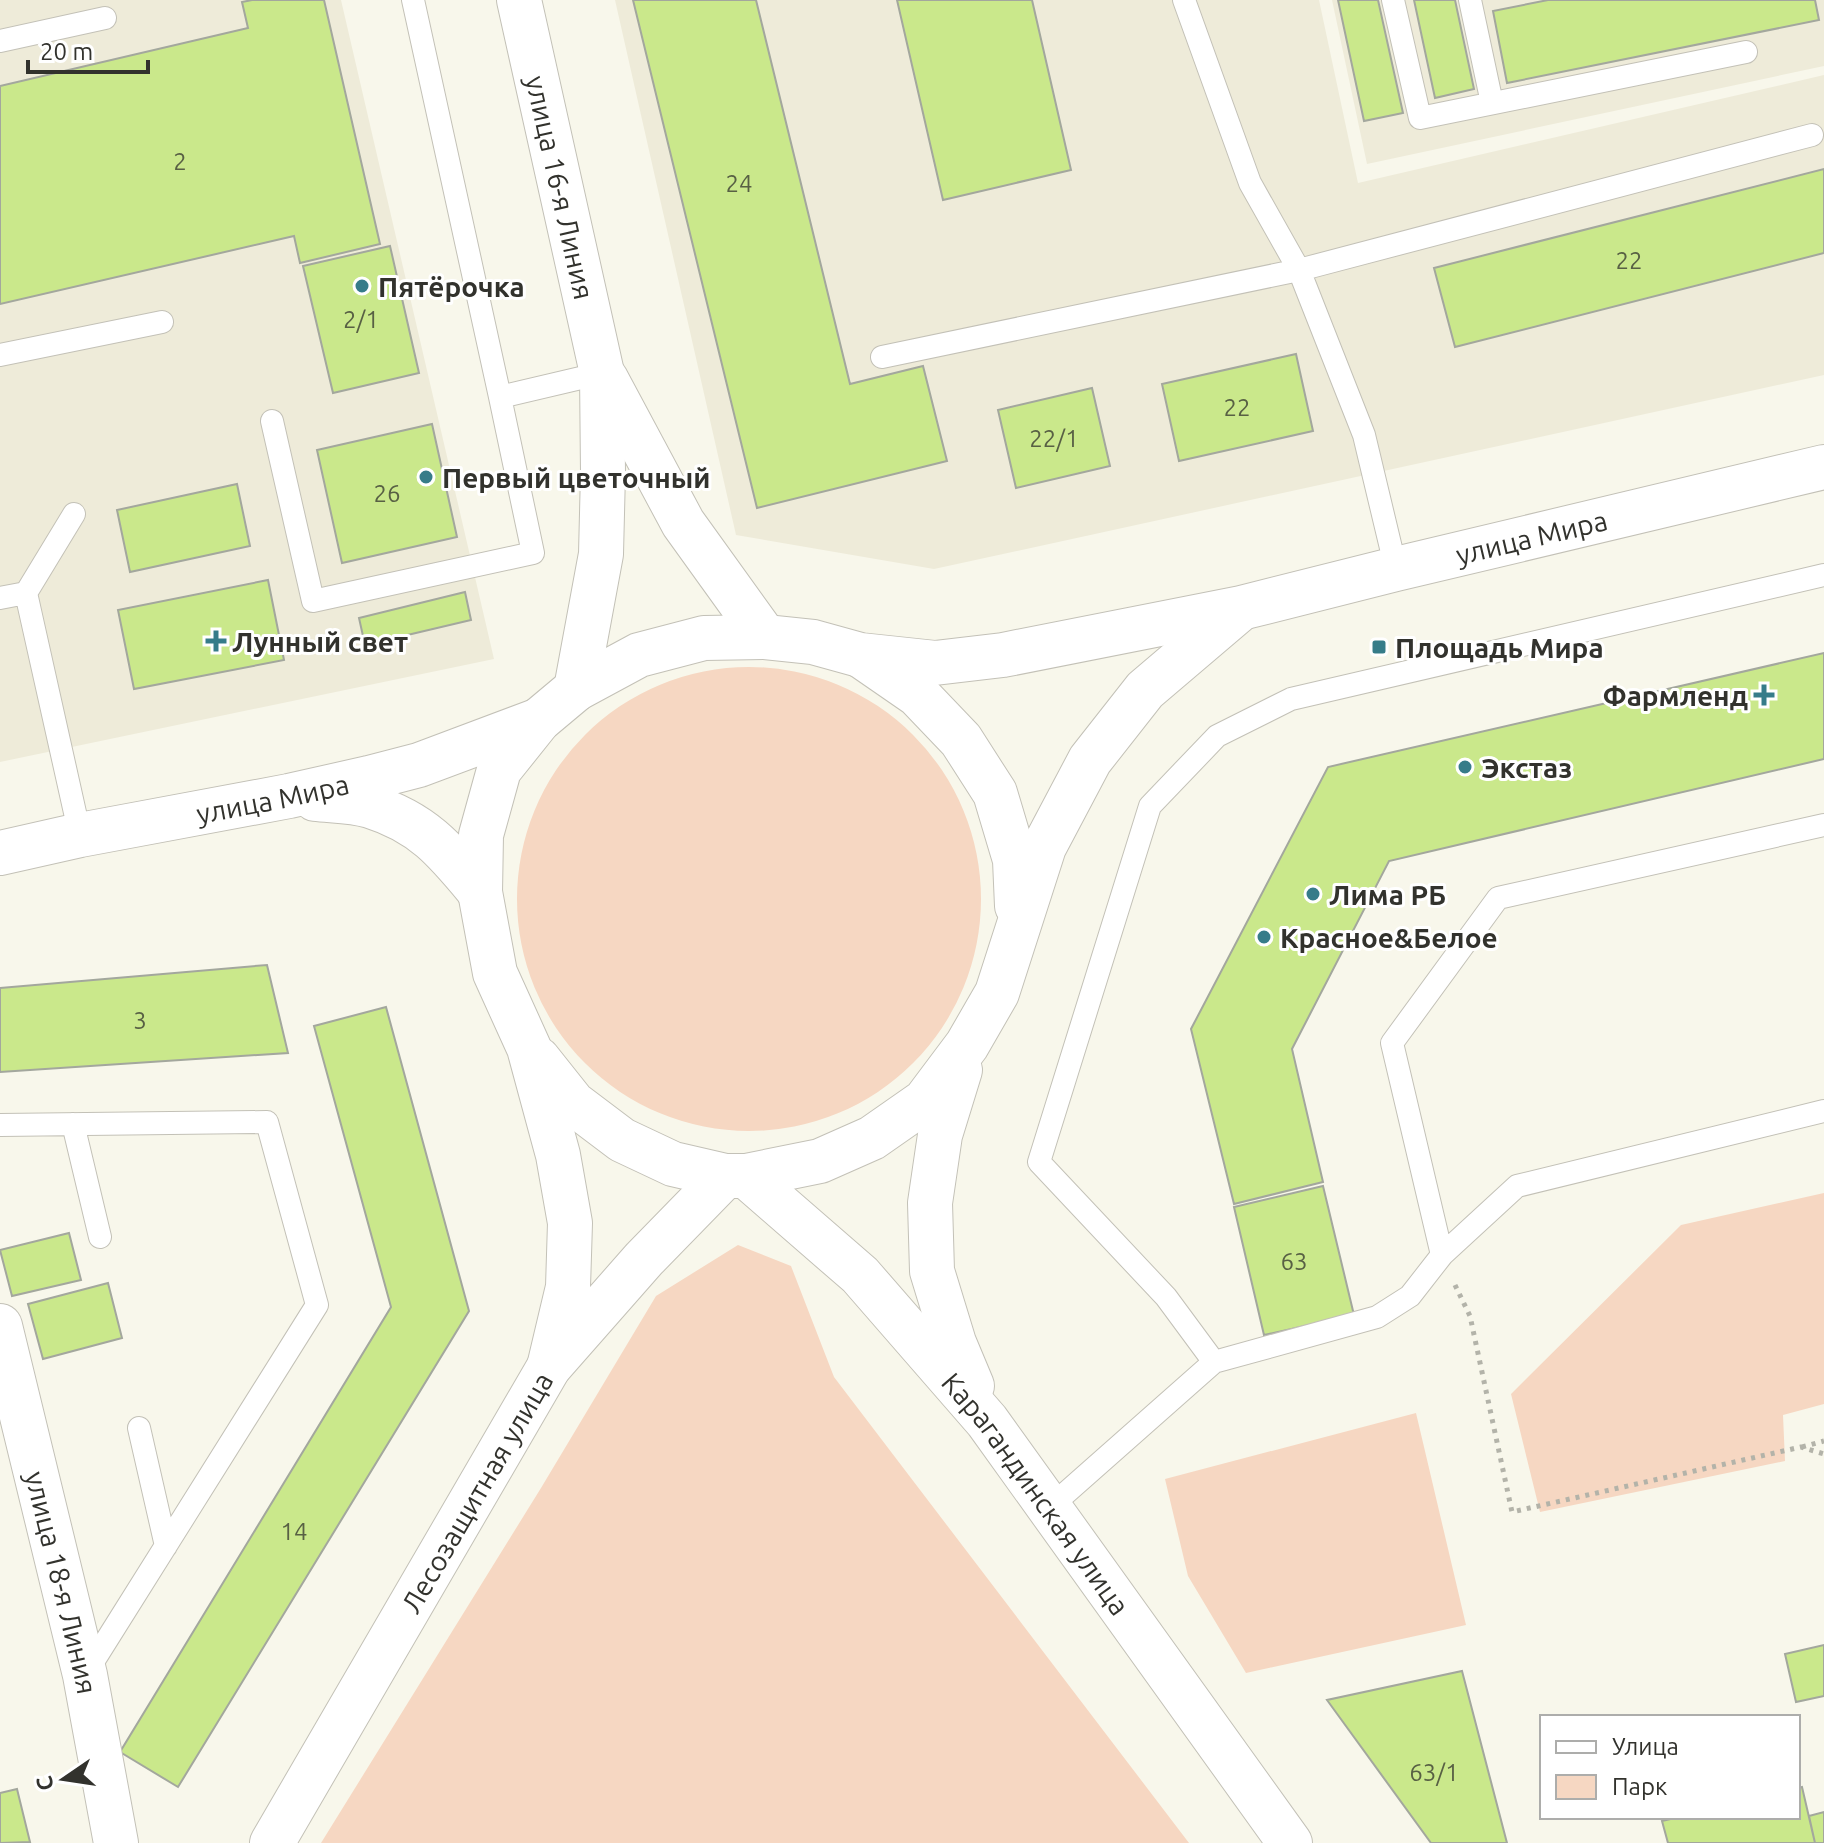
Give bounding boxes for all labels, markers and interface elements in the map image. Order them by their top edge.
scale bar [28,24,148,74]
text: 20 m [40,38,93,65]
street label: улица 16-я Линия [521,73,601,302]
house number: 2 [173,148,187,175]
house number: 24 [725,170,753,197]
house number: 22 [1615,247,1643,274]
place label: Пятёрочка [378,271,525,302]
marker: Пятёрочка [353,277,371,295]
house number: 2/1 [343,306,379,333]
house number: 22 [1223,394,1251,421]
house number: 22/1 [1029,425,1079,452]
place label: Первый цветочный [442,462,710,493]
marker: Первый цветочный [417,468,435,486]
house number: 26 [373,480,401,507]
street label: улица Мира [1453,504,1610,570]
place label: Лунный свет [232,626,408,657]
marker: Лунный свет [207,632,225,650]
place label: Площадь Мира [1395,632,1604,663]
marker: Площадь Мира [1370,638,1388,656]
place label: Фармленд [1602,680,1748,711]
marker: Фармленд [1755,686,1773,704]
place label: Экстаз [1481,752,1572,783]
marker: Экстаз [1456,758,1474,776]
street label: улица Мира [194,768,352,828]
place label: Лима РБ [1329,879,1446,910]
marker: Лима РБ [1304,885,1322,903]
place label: Красное&Белое [1280,922,1498,953]
marker: Красное&Белое [1255,928,1273,946]
house number: 3 [133,1007,147,1034]
house number: 63 [1280,1248,1308,1275]
street label: Лесозащитная улица [394,1366,558,1618]
street label: Карагандинская улица [936,1366,1136,1620]
street label: улица 18-я Линия [20,1468,104,1696]
house number: 14 [280,1518,308,1545]
legend [1540,1715,1800,1819]
text: Улица [1612,1733,1679,1760]
north arrow [24,1739,104,1819]
house number: 63/1 [1409,1759,1459,1786]
text: Парк [1612,1773,1667,1800]
text: С [30,1774,58,1793]

